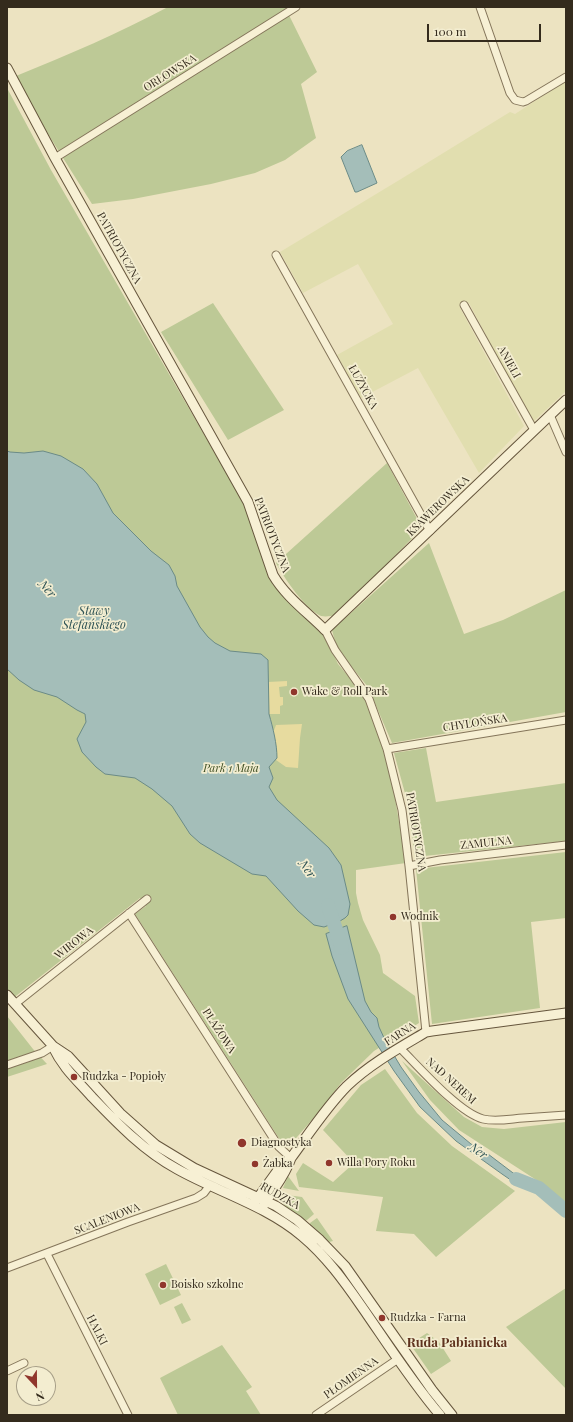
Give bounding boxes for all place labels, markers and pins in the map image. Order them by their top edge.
place label: Wake & Roll Park [302,685,388,699]
marker: Wake & Roll Park [289,687,299,697]
place label: Wodnik [401,910,438,924]
marker: Wodnik [388,912,398,922]
place label: Rudzka - Popioły [82,1070,166,1084]
marker: Rudzka - Popioły [69,1072,79,1082]
place label: Diagnostyka [251,1136,312,1150]
marker: Diagnostyka [236,1137,248,1149]
place label: Willa Pory Roku [337,1156,415,1170]
place label: Żabka [263,1157,293,1171]
marker: Willa Pory Roku [324,1158,334,1168]
marker: Żabka [250,1159,260,1169]
place label: Boisko szkolne [171,1278,244,1292]
marker: Boisko szkolne [158,1280,168,1290]
place label: Rudzka - Farna [390,1311,466,1325]
marker: Rudzka - Farna [377,1313,387,1323]

